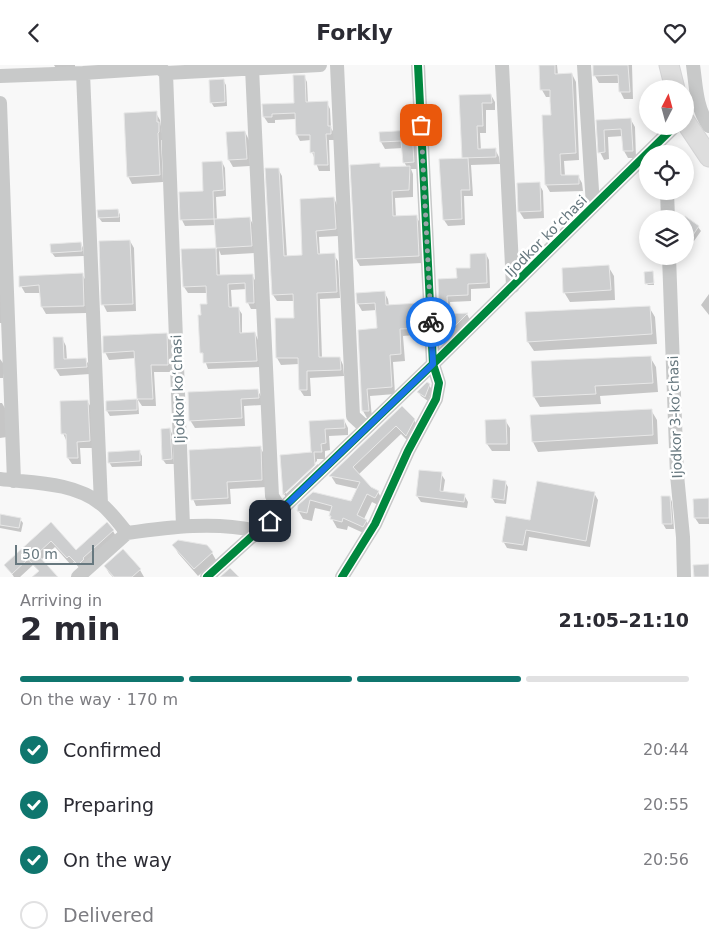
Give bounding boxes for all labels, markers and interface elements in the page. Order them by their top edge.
icon: back [20,19,48,47]
icon: heart [661,19,689,47]
text: Forkly [316,20,393,45]
north arrow [639,80,694,135]
map controls [639,80,694,265]
pin [400,104,442,146]
icon: bag [407,111,435,139]
button: locate [639,145,694,200]
street label: Ijodkor koʻchasi [502,192,590,280]
button: layers [639,210,694,265]
courier [406,297,456,347]
icon: bike [417,308,445,336]
street label: Ijodkor koʻchasi [168,334,188,444]
street label: Ijodkor 3-koʼchasi [665,355,685,479]
pin [249,500,291,542]
icon: home [256,507,284,535]
scale bar [15,542,94,565]
text: 50 m [22,546,58,562]
text: Arriving in [20,591,102,610]
text: 21:05–21:10 [559,609,689,631]
text: 2 min [20,610,121,648]
text: On the way · 170 m [20,690,178,709]
icon: check [20,736,48,764]
text: Confirmed [63,739,162,761]
text: 20:44 [643,740,689,759]
icon: check [20,791,48,819]
text: Preparing [63,794,154,816]
text: 20:55 [643,795,689,814]
icon: check [20,846,48,874]
text: On the way [63,849,172,871]
text: 20:56 [643,850,689,869]
text: Delivered [63,904,154,926]

